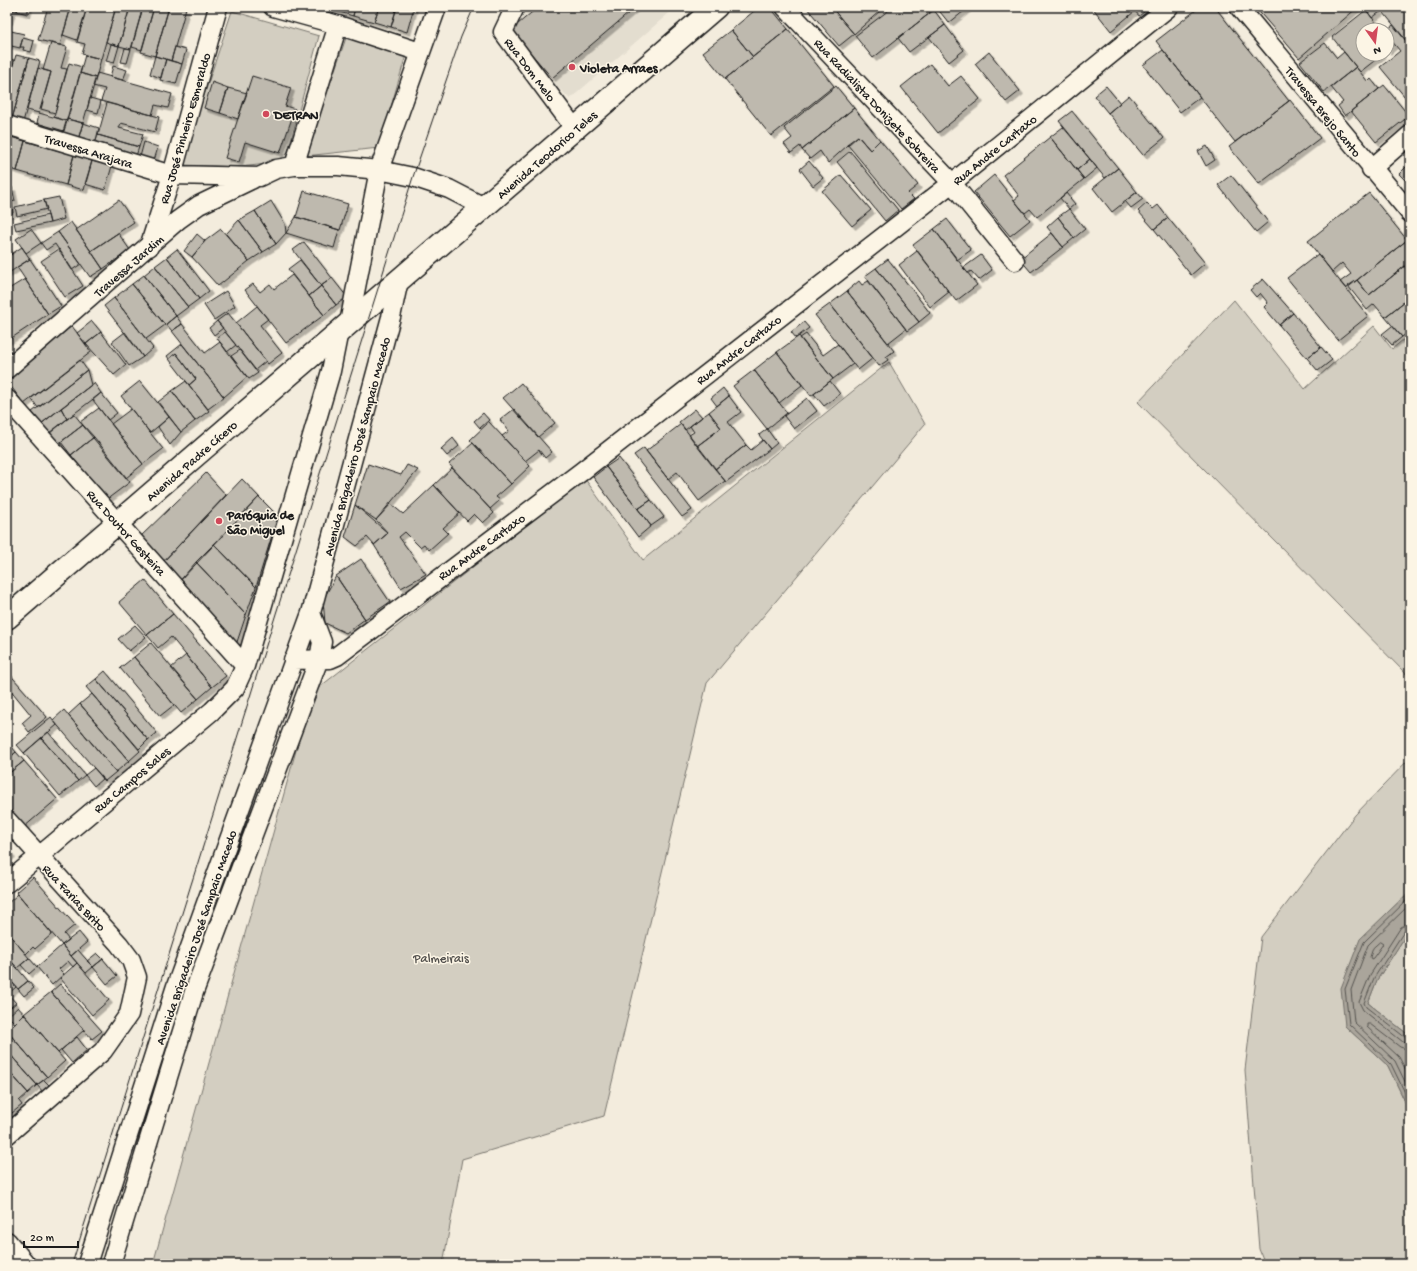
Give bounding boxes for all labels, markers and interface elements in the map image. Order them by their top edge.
north arrow [1355,22,1395,62]
street label: Rua Dom Melo [500,36,558,106]
street label: Rua Radialista Donizete Sobreira [810,36,943,178]
text: N [1372,43,1382,56]
street label: Rua José Pinheiro Esmeraldo [158,51,215,206]
marker: Violeta Arraes [567,62,577,72]
place label: Violeta Arraes [579,62,659,77]
street label: Travessa Brejo Santo [1280,63,1363,161]
street label: Avenida Teodorico Teles [495,108,602,203]
marker: DETRAN [261,109,271,119]
place label: DETRAN [273,109,319,124]
street label: Rua Andre Cartaxo [950,112,1041,190]
street label: Travessa Arajara [41,132,135,173]
street label: Travessa Jardim [91,233,168,302]
street label: Rua Andre Cartaxo [694,313,785,389]
street label: Avenida Brigadeiro José Sampaio Macedo [322,335,395,558]
street label: Avenida Padre Cícero [144,418,241,506]
street label: Rua Doutor Gesteira [83,488,168,580]
place label: Paróquia de São Miguel [226,509,295,539]
street label: Rua Andre Cartaxo [436,511,529,585]
marker: Paróquia de São Miguel [214,516,224,526]
street label: Rua Campos Sales [91,744,175,817]
street label: Avenida Brigadeiro José Sampaio Macedo [153,828,241,1047]
street label: Rua Farias Brito [38,862,108,935]
park label: Palmeirais [412,952,470,967]
scale bar [24,1223,78,1249]
text: 20 m [30,1232,55,1246]

